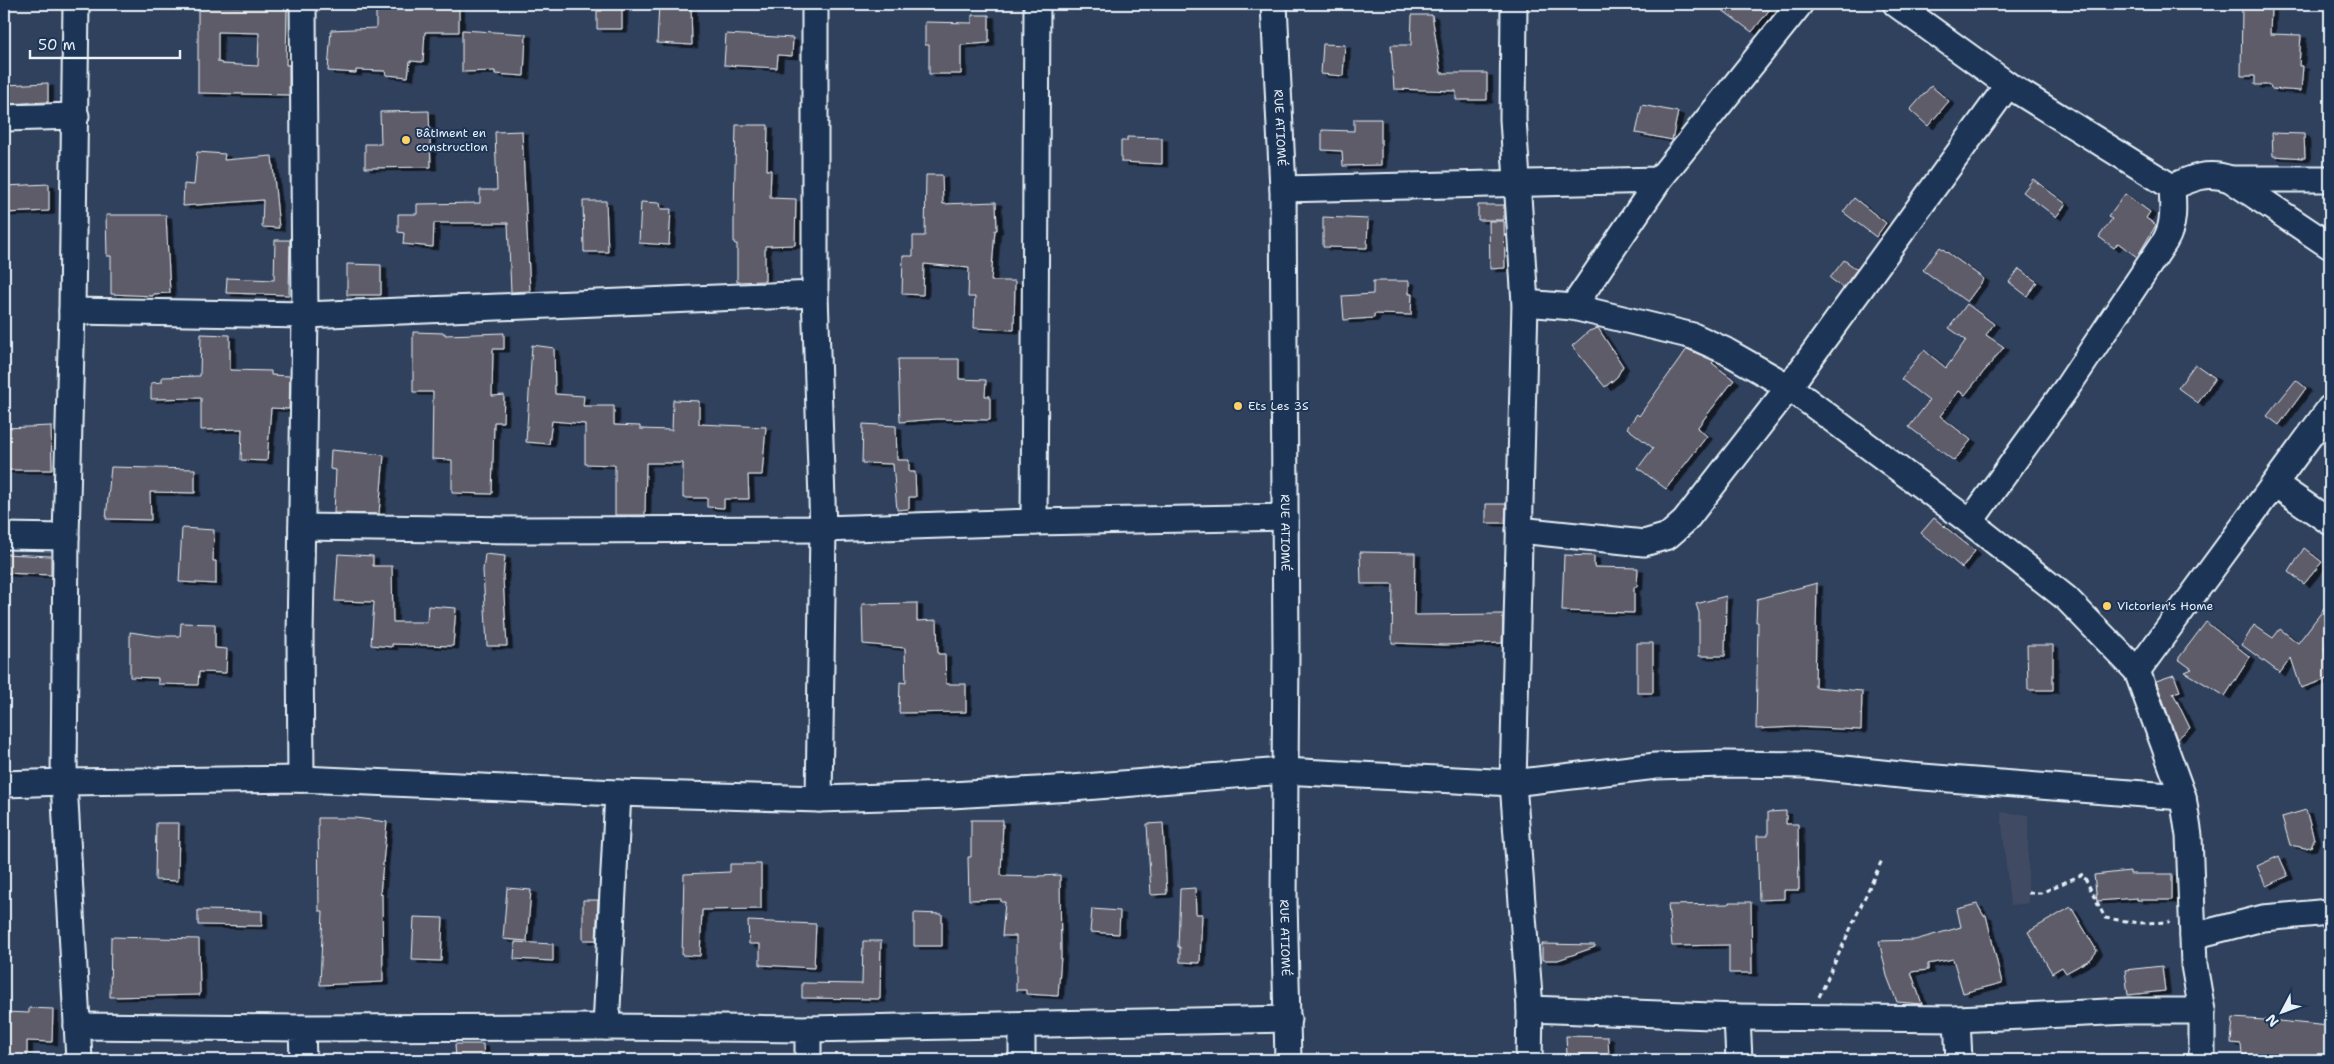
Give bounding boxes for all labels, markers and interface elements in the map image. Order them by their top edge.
scale bar [30,28,180,60]
text: 50 m [38,35,76,55]
street label: RUE ATIOMÉ [1270,89,1290,167]
place label: Bâtiment en construction [416,125,488,155]
marker: Bâtiment en construction [400,134,412,146]
place label: Ets Les 3S [1248,398,1309,414]
marker: Ets Les 3S [1232,400,1244,412]
street label: RUE ATIOMÉ [1277,494,1293,571]
place label: Victorien's Home [2117,598,2213,614]
marker: Victorien's Home [2101,600,2113,612]
street label: RUE ATIOMÉ [1276,899,1294,976]
north arrow [2256,986,2306,1036]
text: N [2262,1010,2283,1031]

